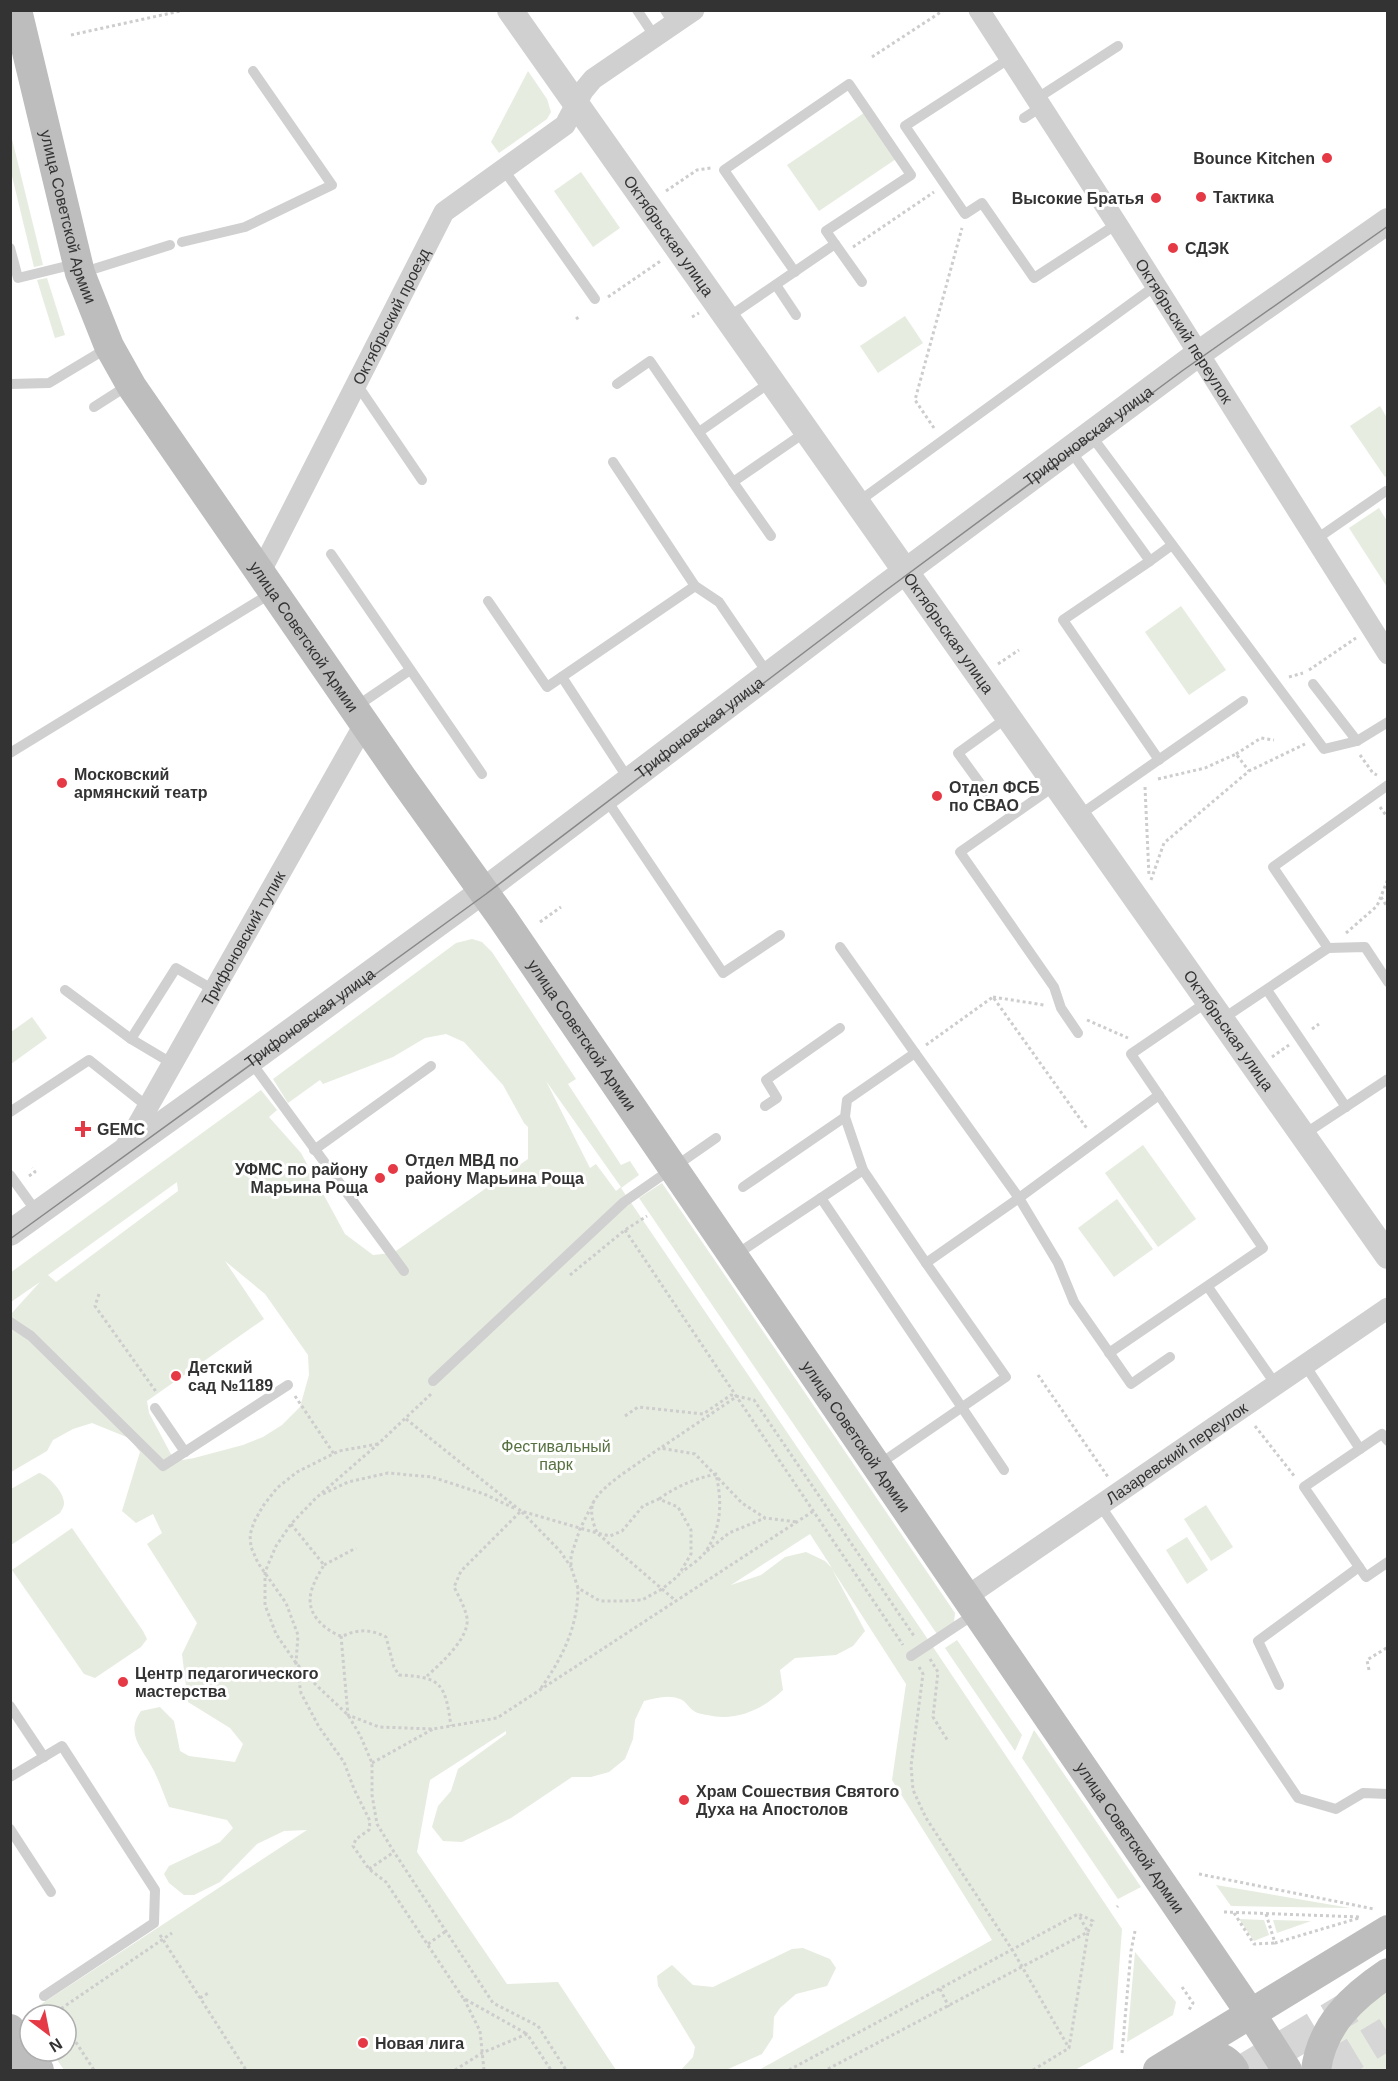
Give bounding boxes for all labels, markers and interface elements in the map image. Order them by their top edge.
street label: улица Советской Армии [38,128,100,306]
place label: Bounce Kitchen [1193,150,1315,167]
marker: Bounce Kitchen [1320,151,1334,165]
street label: Октябрьская улица [621,172,717,299]
place label: Тактика [1213,189,1274,206]
place label: Высокие Братья [1012,190,1144,207]
marker: Тактика [1194,190,1208,204]
marker: Высокие Братья [1149,191,1163,205]
place label: СДЭК [1185,240,1229,257]
marker: СДЭК [1166,241,1180,255]
street label: Октябрьский проезд [349,245,433,387]
street label: Октябрьский переулок [1132,255,1237,407]
street label: Трифоновская улица [1020,382,1156,489]
street label: улица Советской Армии [246,558,362,715]
street label: Октябрьская улица [901,569,997,697]
street label: Трифоновская улица [632,673,767,781]
place label: Московский армянский театр [74,766,208,801]
marker: Московский армянский театр [55,776,69,790]
place label: Отдел ФСБ по СВАО [949,779,1039,814]
marker: Отдел ФСБ по СВАО [930,789,944,803]
street label: Трифоновский тупик [198,867,288,1009]
street label: улица Советской Армии [525,956,640,1113]
street label: Трифоновская улица [241,965,378,1070]
street label: Октябрьская улица [1181,967,1277,1094]
marker: GEMC [74,1120,92,1138]
place label: GEMC [97,1121,145,1138]
place label: Отдел МВД по району Марьина Роща [405,1152,584,1187]
place label: УФМС по району Марьина Роща [235,1161,368,1196]
marker: Отдел МВД по району Марьина Роща [386,1162,400,1176]
marker: УФМС по району Марьина Роща [373,1171,387,1185]
street label: улица Советской Армии [799,1358,914,1515]
place label: Детский сад №1189 [188,1359,273,1394]
marker: Детский сад №1189 [169,1369,183,1383]
street label: Лазаревский переулок [1103,1398,1251,1507]
park label: Фестивальный парк [501,1438,611,1473]
place label: Центр педагогического мастерства [135,1665,319,1700]
marker: Центр педагогического мастерства [116,1675,130,1689]
street label: улица Советской Армии [1073,1759,1188,1916]
place label: Храм Сошествия Святого Духа на Апостолов [696,1783,900,1818]
marker: Храм Сошествия Святого Духа на Апостолов [677,1793,691,1807]
north arrow [18,2003,78,2063]
text: N [46,2035,65,2056]
place label: Новая лига [375,2035,464,2052]
marker: Новая лига [356,2036,370,2050]

